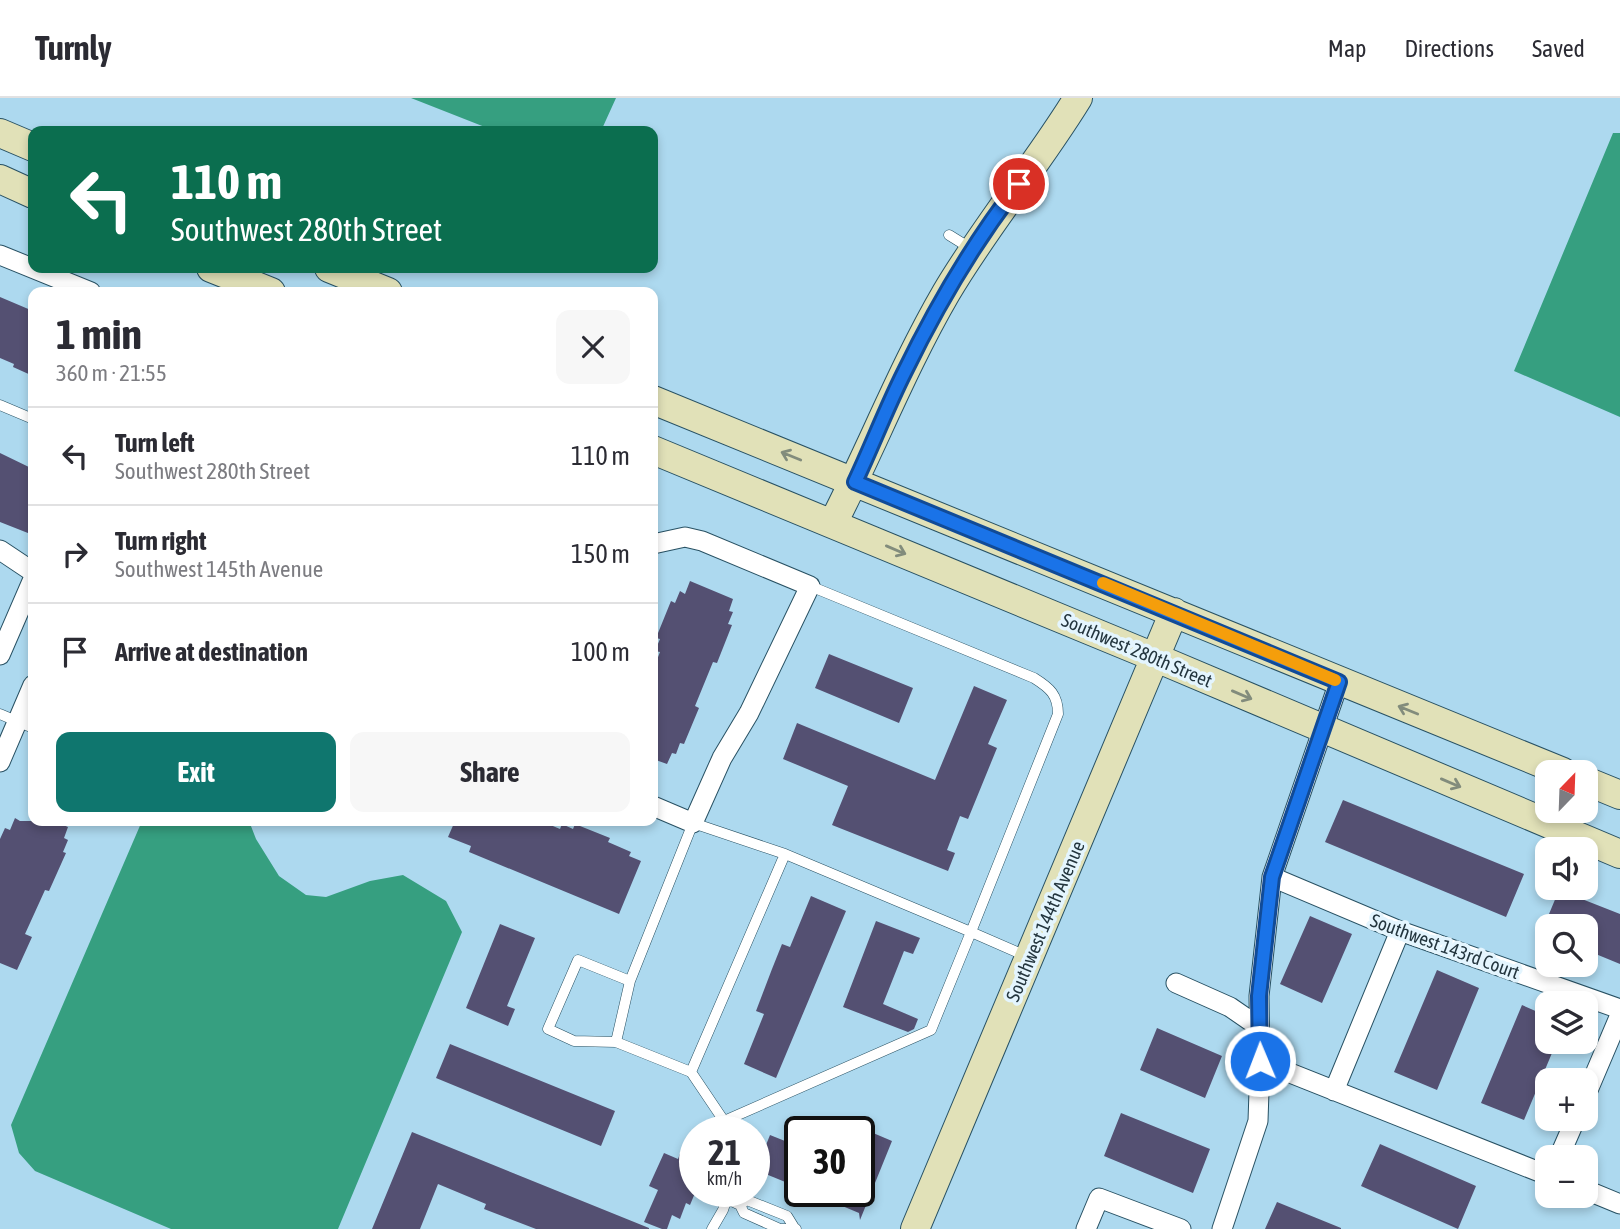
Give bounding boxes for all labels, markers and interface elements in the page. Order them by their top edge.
text: Turnly [35,29,112,67]
text: Map [1328,35,1366,62]
text: Directions [1404,35,1494,62]
text: Saved [1532,35,1585,62]
text: 110 m [171,153,282,209]
icon: left [56,154,147,245]
pin [989,154,1049,214]
icon: arrive [1000,165,1038,203]
text: Southwest 280th Street [171,211,442,248]
text: 1 min [56,310,142,358]
button: close [556,310,630,384]
text: 360 m · 21:55 [56,360,167,386]
text: Turn left [115,428,195,458]
icon: left [56,437,94,475]
text: 110 m [571,441,630,471]
one-way arrow [781,449,803,462]
text: Southwest 280th Street [115,458,310,484]
text: Turn right [115,526,206,556]
icon: right [56,535,94,573]
text: 150 m [571,539,630,569]
one-way arrow [885,544,906,557]
text: Southwest 145th Avenue [115,556,323,582]
street label: Southwest 280th Street [1059,608,1215,692]
icon: arrive [56,633,94,671]
text: Arrive at destination [115,637,308,667]
text: 100 m [571,637,630,667]
one-way arrow [1230,689,1252,702]
one-way arrow [1398,702,1420,715]
button: Exit [56,732,336,812]
button: Share [350,732,630,812]
north arrow [1535,760,1598,822]
map controls [1535,760,1598,1208]
one-way arrow [1440,777,1461,790]
button: sound [1535,837,1598,900]
street label: Southwest 144th Avenue [1001,838,1089,1004]
street label: Southwest 143rd Court [1368,909,1522,983]
button: search [1535,914,1598,977]
button: layers [1535,991,1598,1054]
position arrow [1223,1024,1297,1098]
button: + [1535,1068,1598,1131]
speed limit sign: 30 [784,1116,875,1207]
text: 21 [708,1132,741,1172]
button: − [1535,1145,1598,1208]
text: km/h [707,1168,742,1189]

